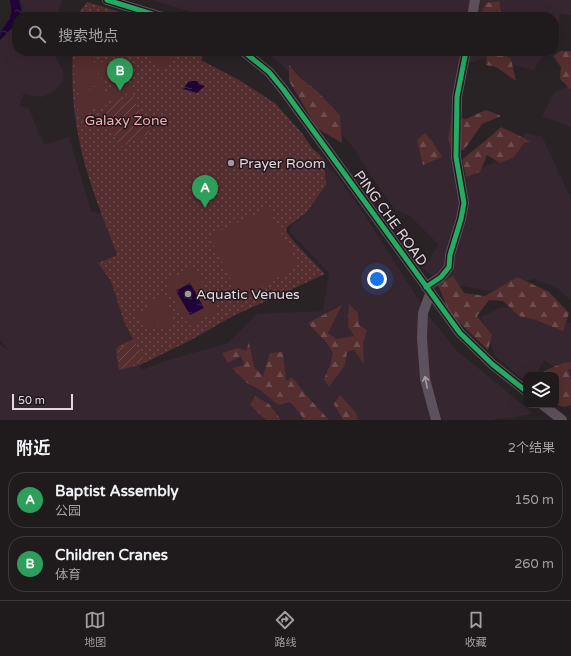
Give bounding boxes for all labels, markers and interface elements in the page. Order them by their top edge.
search box [12,12,559,56]
icon: search [26,23,48,45]
text: 搜索地点 [58,27,118,45]
pin: B [107,58,133,91]
park label: Galaxy Zone [85,112,167,129]
place label: Prayer Room [239,155,326,172]
marker: Prayer Room [226,158,236,168]
street label: PING CHE ROAD [350,167,431,269]
pin: A [192,175,218,208]
your location [367,269,387,289]
place label: Aquatic Venues [196,286,300,303]
marker: Aquatic Venues [183,289,193,299]
map controls [523,372,559,408]
button: layers [523,372,559,408]
one-way arrow [422,376,430,389]
scale bar [12,392,73,411]
text: 50 m [18,394,45,407]
text: 附近 [16,438,50,459]
text: 2个结果 [508,440,555,456]
text: Baptist Assembly [55,482,179,500]
text: A [25,492,35,508]
text: 150 m [514,492,554,508]
text: 公园 [55,503,81,519]
text: Children Cranes [55,546,168,564]
text: B [25,556,35,572]
text: 260 m [514,556,554,572]
text: 体育 [55,567,81,583]
tab: 地图 [84,609,106,649]
tab: 路线 [274,609,296,649]
tab: 收藏 [465,609,487,649]

